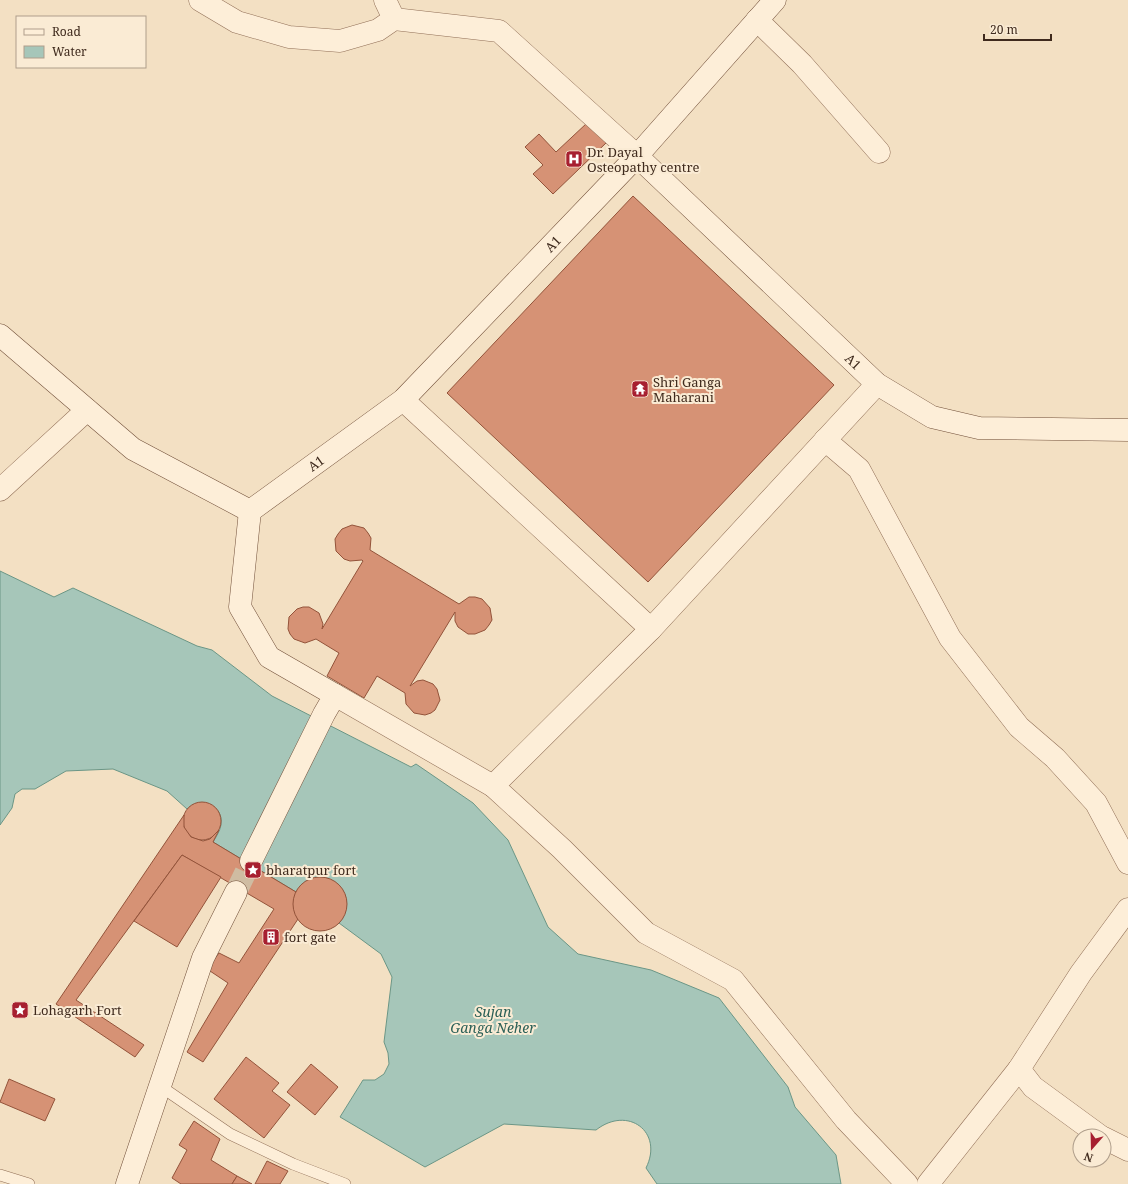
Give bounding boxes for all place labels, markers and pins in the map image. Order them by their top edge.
place label: Dr. Dayal Osteopathy centre [587,143,700,176]
hospital icon: Dr. Dayal Osteopathy centre [564,149,584,169]
place label: Shri Ganga Maharani [653,373,721,406]
temple icon: Shri Ganga Maharani [630,379,650,399]
place icon: bharatpur fort [243,860,263,880]
place label: bharatpur fort [266,861,356,879]
building icon: fort gate [261,927,281,947]
place label: fort gate [284,928,336,946]
place icon: Lohagarh Fort [10,1000,30,1020]
place label: Lohagarh Fort [33,1001,122,1019]

